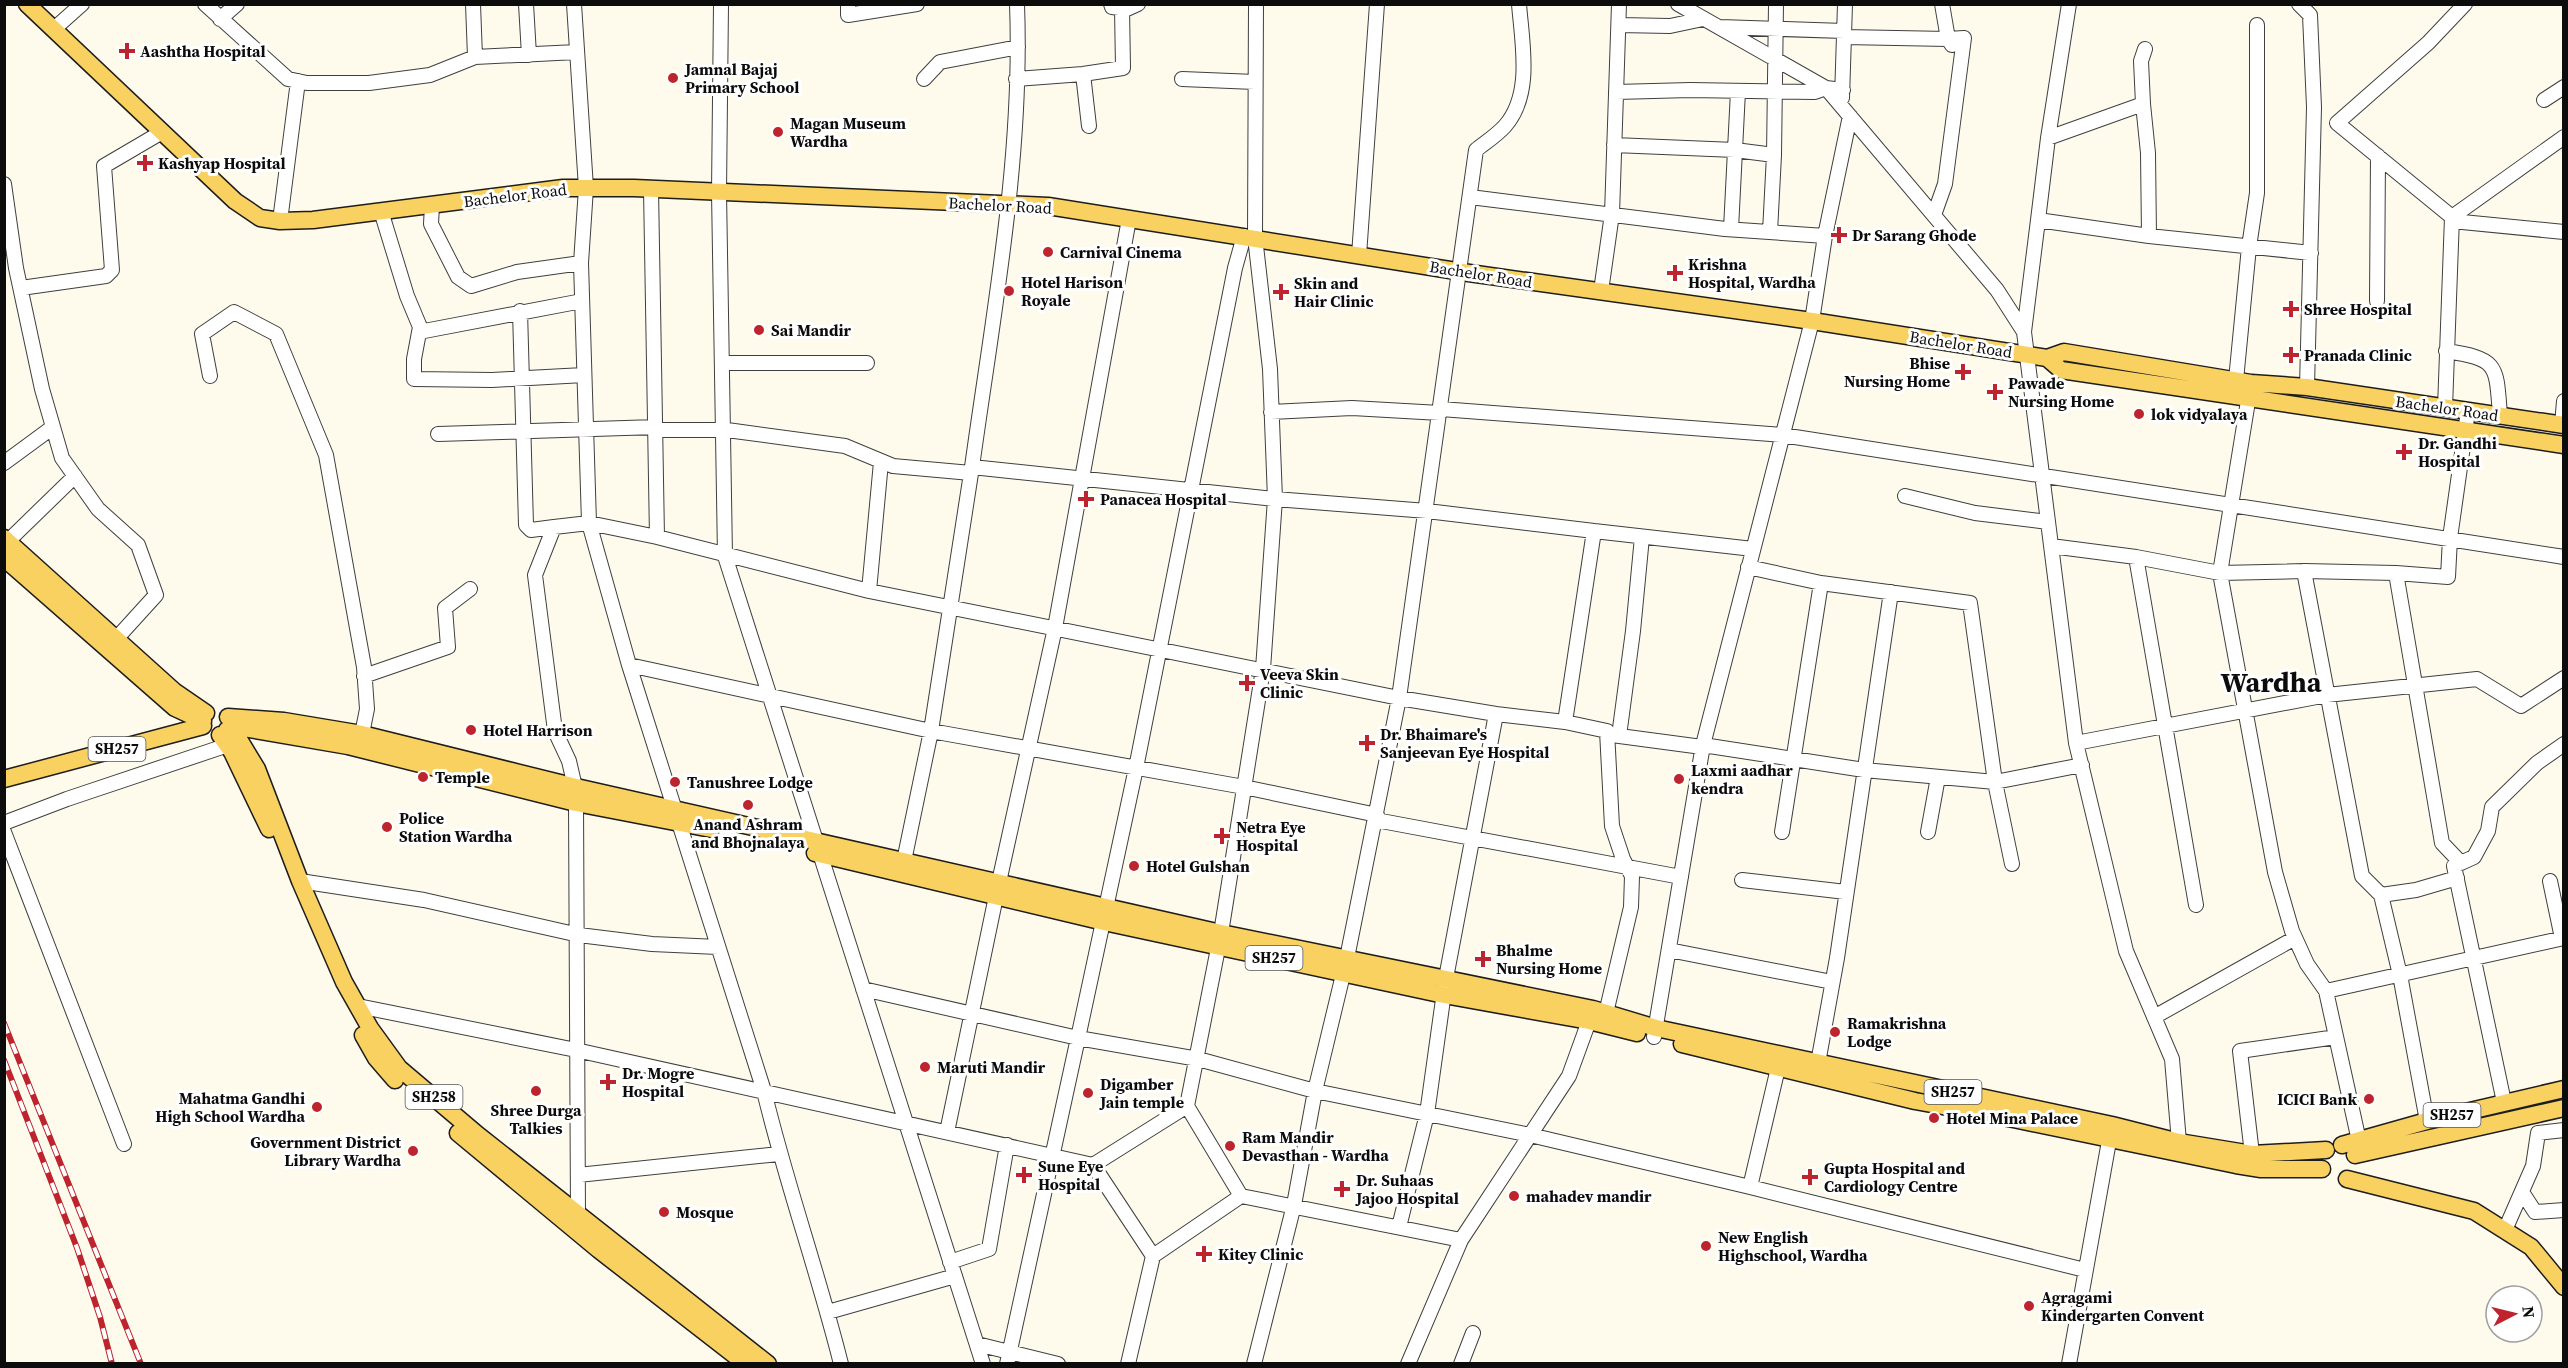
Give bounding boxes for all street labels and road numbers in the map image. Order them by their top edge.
street label: Bachelor Road [462,178,568,212]
street label: Bachelor Road [948,191,1052,219]
street label: Bachelor Road [1428,255,1534,293]
street label: Bachelor Road [1908,325,2014,363]
street label: Bachelor Road [2394,390,2500,426]
road number: SH257 [88,737,146,761]
road number: SH257 [1246,946,1302,970]
road number: SH257 [1924,1080,1982,1104]
road number: SH258 [406,1085,462,1109]
road number: SH257 [2424,1103,2480,1127]

